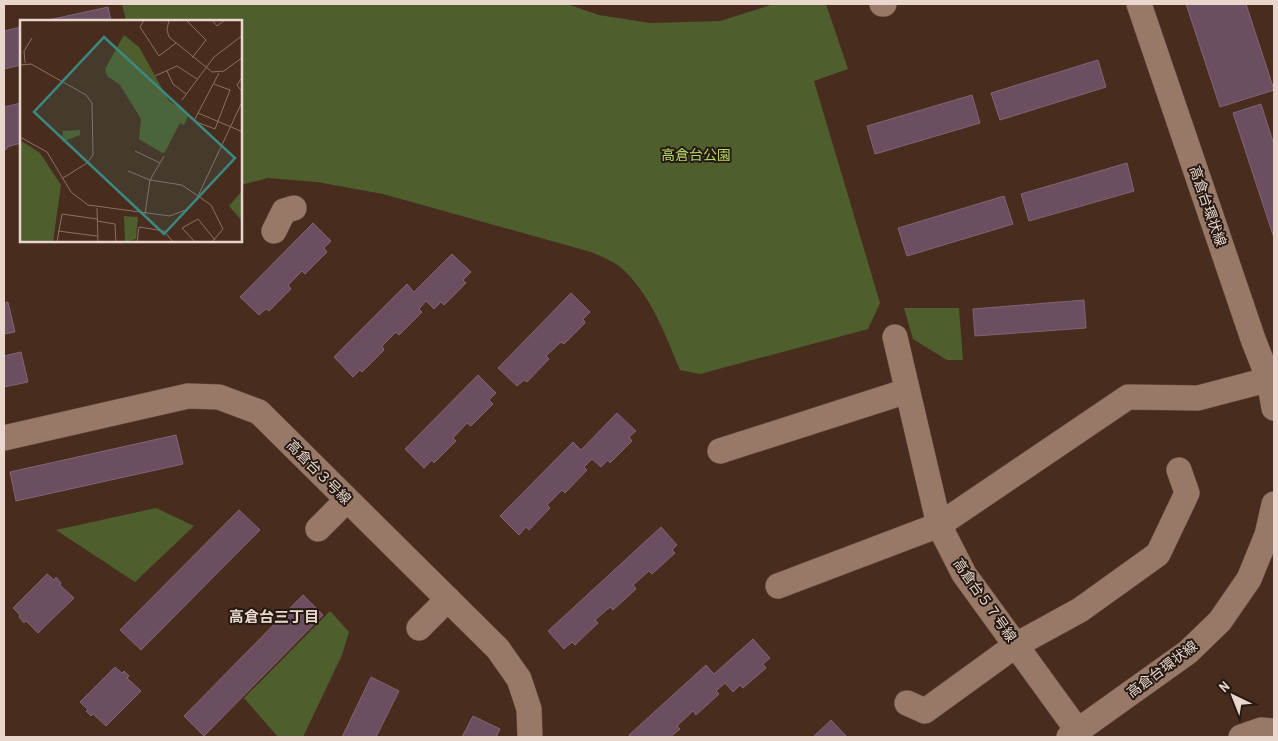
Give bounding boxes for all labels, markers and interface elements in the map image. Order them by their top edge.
inset map [20,20,242,242]
park label: 高倉台公園 [661,146,731,164]
street label: 高倉台環状線 [1186,163,1230,249]
street label: 高倉台３号線 [283,436,355,508]
street label: 高倉台５７号線 [950,555,1020,645]
district label: 高倉台三丁目 [229,606,319,627]
street label: 高倉台環状線 [1123,637,1201,701]
north arrow [1208,671,1258,721]
text: N [1215,677,1233,696]

